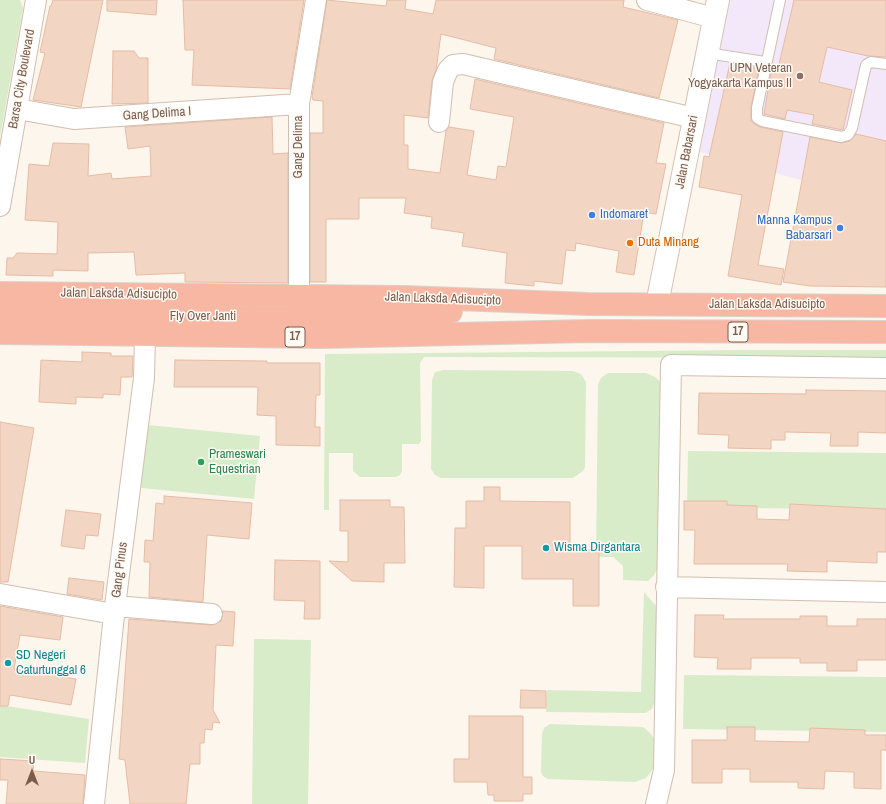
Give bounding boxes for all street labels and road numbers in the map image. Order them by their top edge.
street label: Barsa City Boulevard [6,28,38,130]
street label: Gang Delima I [122,104,192,124]
street label: Jalan Babarsari [672,114,702,190]
street label: Gang Delima [291,116,307,178]
street label: Jalan Laksda Adisucipto [61,285,177,303]
street label: Jalan Laksda Adisucipto [385,289,501,309]
street label: Jalan Laksda Adisucipto [709,297,825,313]
street label: Fly Over Janti [170,309,236,325]
road number: 17 [728,322,748,342]
road number: 17 [285,327,305,347]
street label: Gang Pinus [109,541,131,599]

